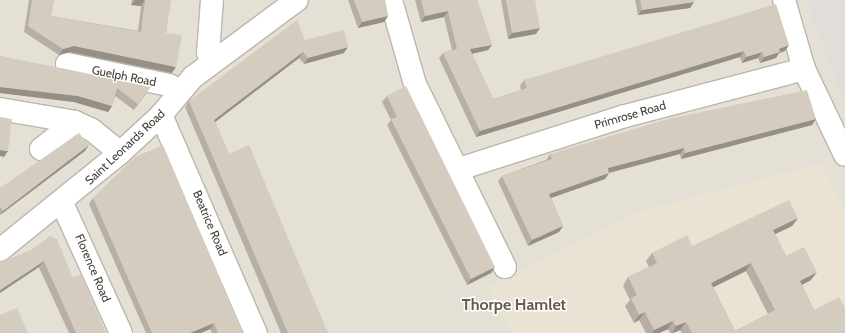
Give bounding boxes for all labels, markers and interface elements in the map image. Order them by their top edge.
street label: Guelph Road [91,63,157,89]
street label: Primrose Road [593,98,667,132]
street label: Saint Leonards Road [82,106,168,188]
street label: Beatrice Road [190,188,230,258]
street label: Florence Road [72,232,114,304]
district label: Thorpe Hamlet [462,295,566,315]

